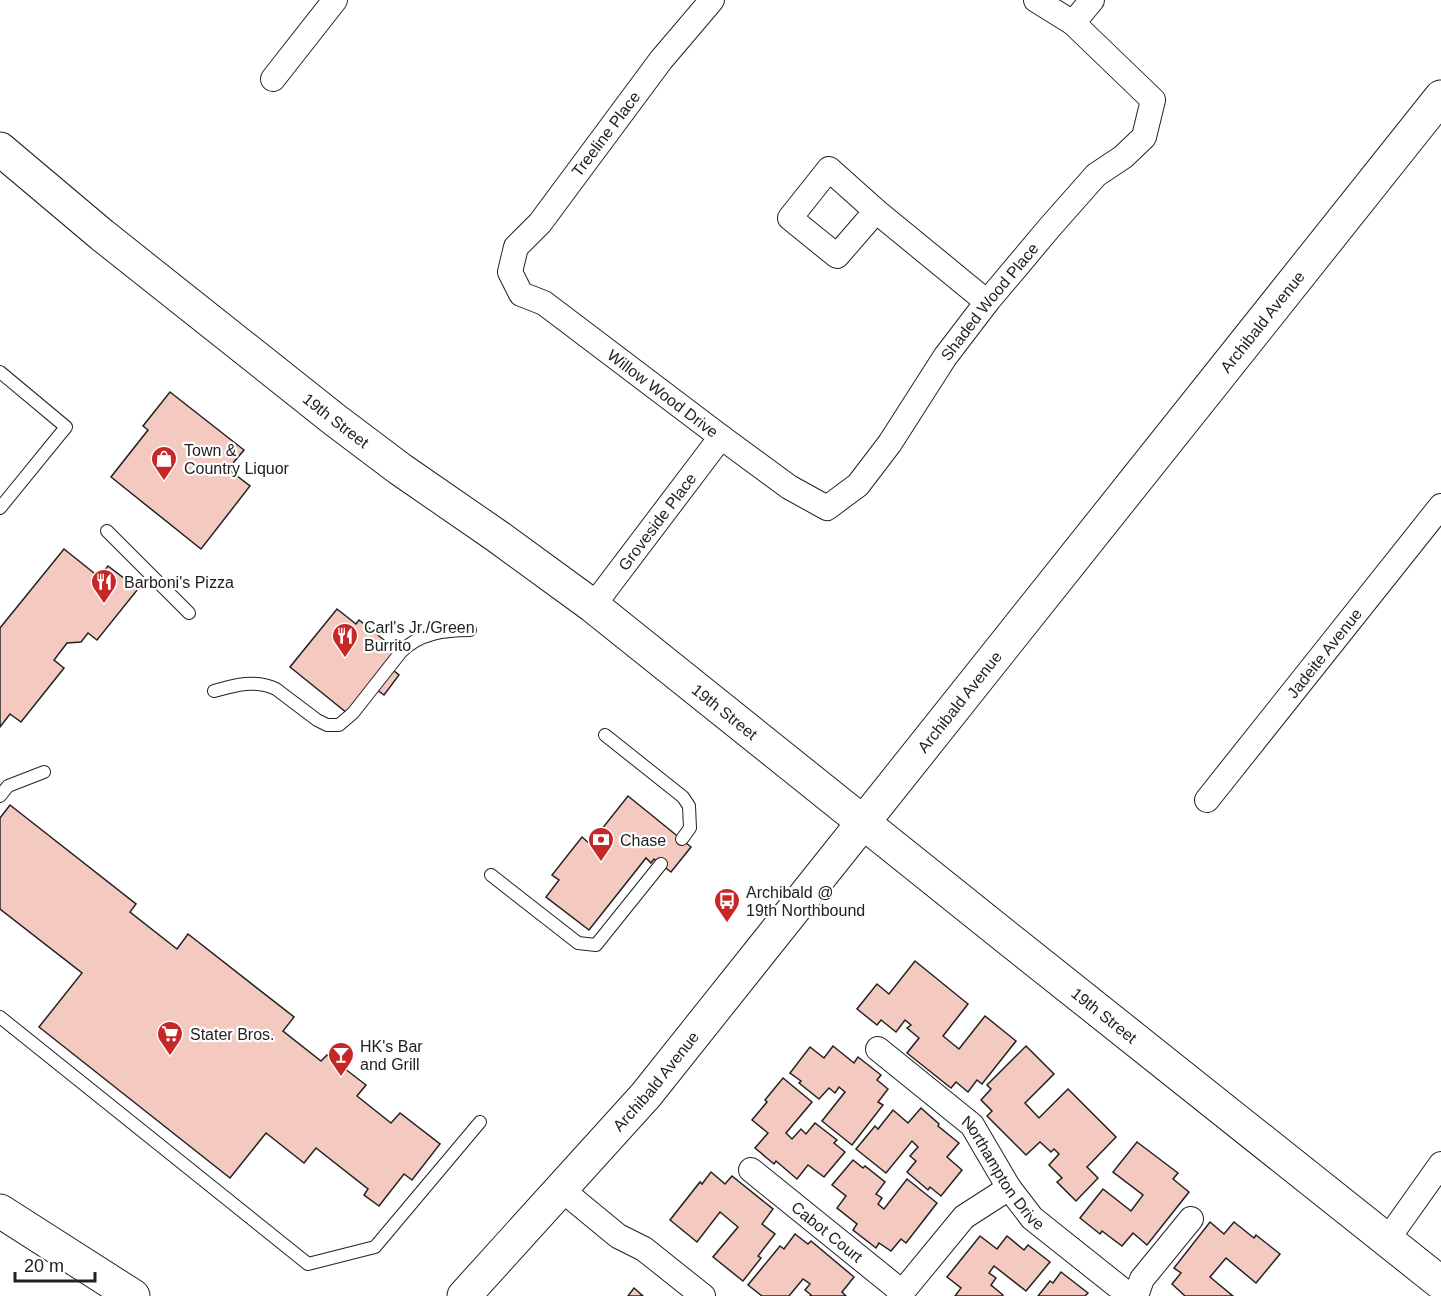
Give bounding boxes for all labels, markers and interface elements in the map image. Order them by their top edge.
street label: Treeline Place [569,88,643,180]
street label: Shaded Wood Place [937,239,1042,364]
street label: Archibald Avenue [1217,268,1308,375]
street label: Willow Wood Drive [604,346,722,440]
street label: 19th Street [300,390,373,451]
place label: Town & Country Liquor [184,442,290,477]
shop icon: Town & Country Liquor [149,444,179,482]
street label: Groveside Place [615,469,699,573]
restaurant icon: Barboni's Pizza [89,567,119,605]
place label: Barboni's Pizza [124,574,234,591]
street label: Jadeite Avenue [1283,605,1365,701]
place label: Carl's Jr./Green Burrito [364,619,475,654]
restaurant icon: Carl's Jr./Green Burrito [330,621,360,659]
street label: Archibald Avenue [914,648,1005,756]
street label: 19th Street [689,681,761,743]
bank icon: Chase [586,825,616,863]
place label: Chase [620,832,666,849]
place label: Archibald @ 19th Northbound [746,884,865,919]
bus stop icon: Archibald @ 19th Northbound [712,886,742,924]
street label: 19th Street [1068,984,1141,1047]
supermarket icon: Stater Bros. [155,1019,185,1057]
place label: Stater Bros. [190,1026,274,1043]
street label: Archibald Avenue [609,1028,702,1134]
place label: HK's Bar and Grill [360,1038,423,1073]
bar icon: HK's Bar and Grill [326,1040,356,1078]
street label: Northampton Drive [959,1112,1048,1233]
street label: Cabot Court [788,1198,867,1266]
scale bar [15,1245,94,1283]
text: 20 m [24,1256,64,1276]

